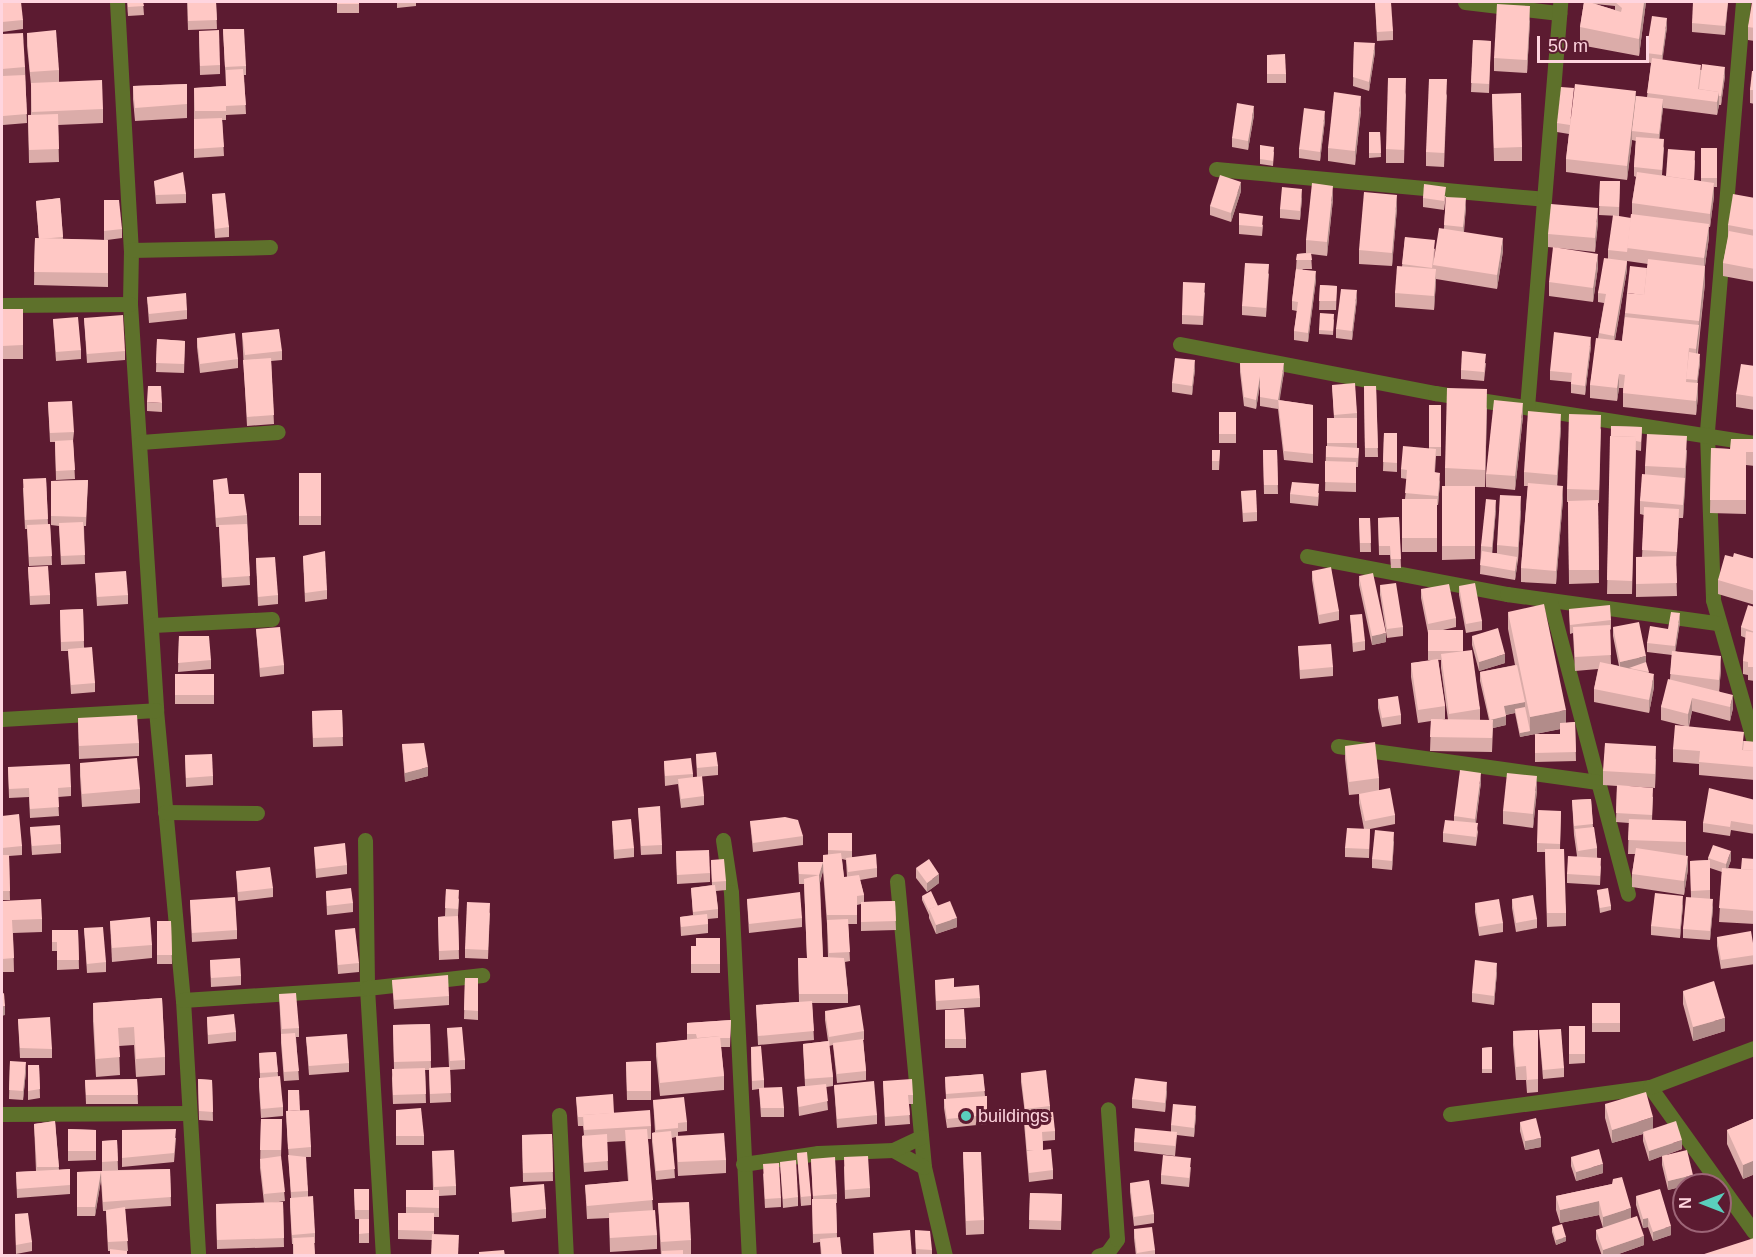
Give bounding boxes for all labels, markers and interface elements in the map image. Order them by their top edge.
scale bar [1540,24,1652,62]
text: 50 m [1548,36,1588,56]
place label: buildings [978,1105,1049,1127]
marker: buildings [959,1109,973,1123]
north arrow [1672,1173,1732,1233]
text: N [1677,1197,1694,1209]

